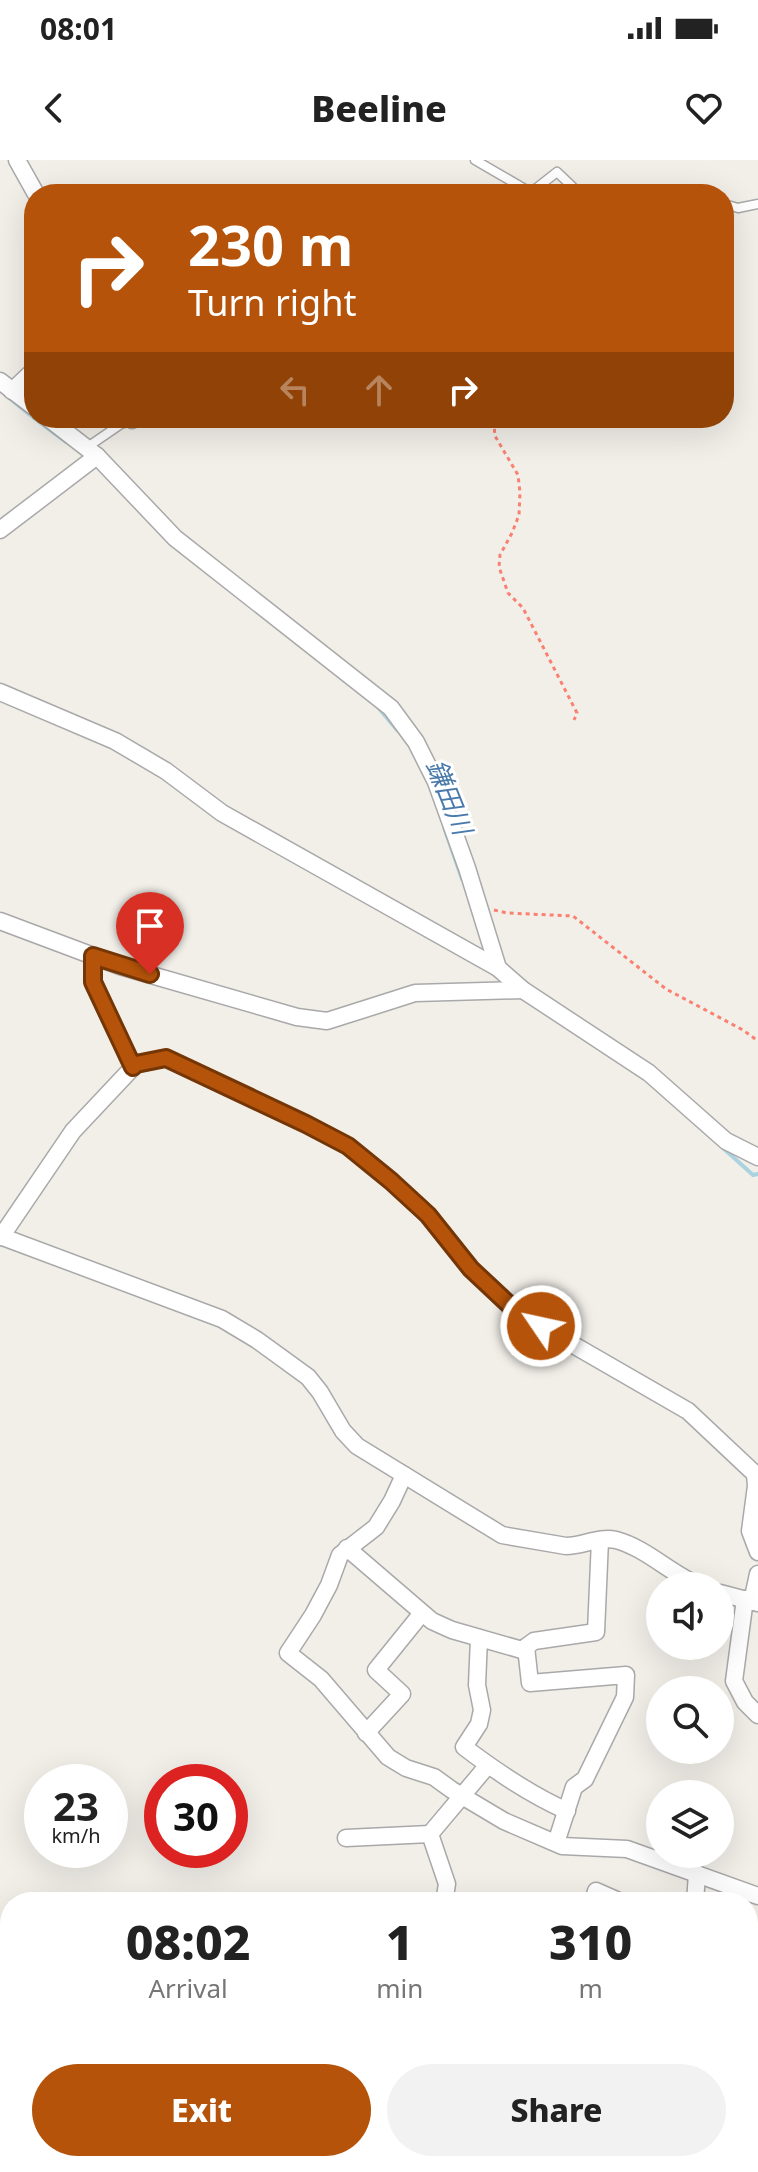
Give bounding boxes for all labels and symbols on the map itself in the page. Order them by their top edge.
water label: 鎌田川 [419,754,482,842]
pin [116,892,184,974]
position arrow [499,1284,583,1368]
speed limit sign: 30 [144,1764,248,1868]

